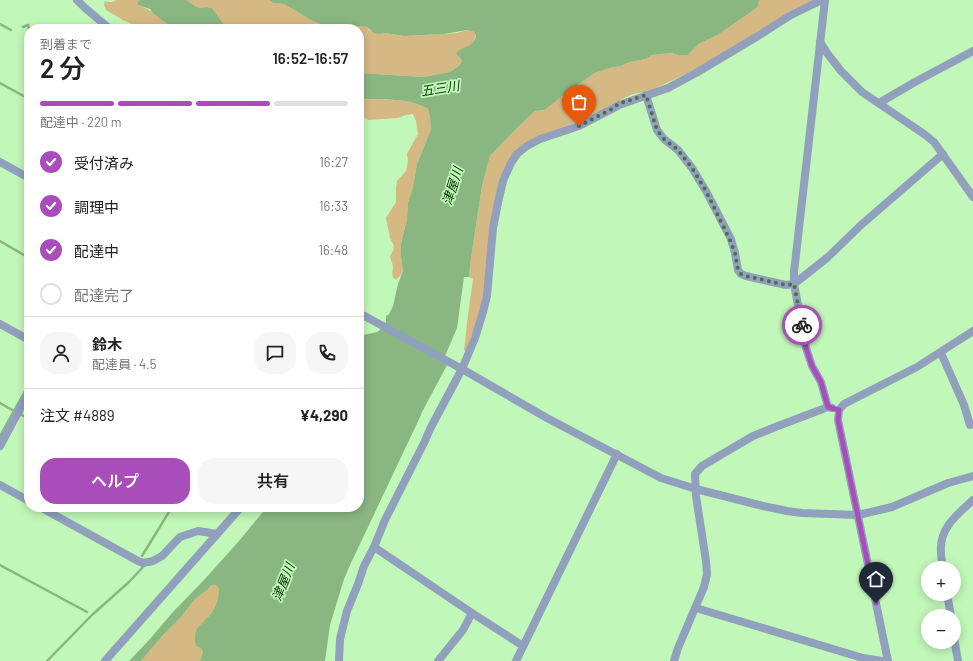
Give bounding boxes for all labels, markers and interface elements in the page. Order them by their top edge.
text: 到着まで [40,36,92,52]
text: 16:52–16:57 [272,49,348,67]
text: 2 分 [40,52,86,83]
water label: 五三川 [419,77,462,99]
pin [562,85,596,126]
icon: bag [568,91,590,113]
text: 配達中 · 220 m [40,114,122,130]
icon: check [40,151,62,173]
text: 受付済み [74,154,134,172]
text: 16:27 [319,154,348,170]
water label: 津屋川 [439,163,466,207]
icon: check [40,195,62,217]
text: 調理中 [74,198,119,216]
text: 16:33 [319,198,348,214]
icon: check [40,239,62,261]
text: 配達中 [74,242,119,260]
text: 16:48 [318,242,348,258]
text: 配達完了 [74,286,134,304]
courier [782,305,822,345]
icon: bike [791,314,813,336]
button: person [40,332,82,374]
button: chat [254,332,296,374]
button: phone [306,332,348,374]
text: 鈴木 [92,335,122,353]
text: 配達員 · 4.5 [92,356,156,372]
text: 注文 #4889 [40,406,115,424]
text: ¥4,290 [300,406,348,424]
button: ヘルプ [40,458,190,504]
button: 共有 [198,458,348,504]
water label: 津屋川 [268,559,298,603]
map controls [921,561,961,649]
button: + [921,561,961,601]
pin [859,562,893,603]
icon: home [865,568,887,590]
button: − [921,609,961,649]

